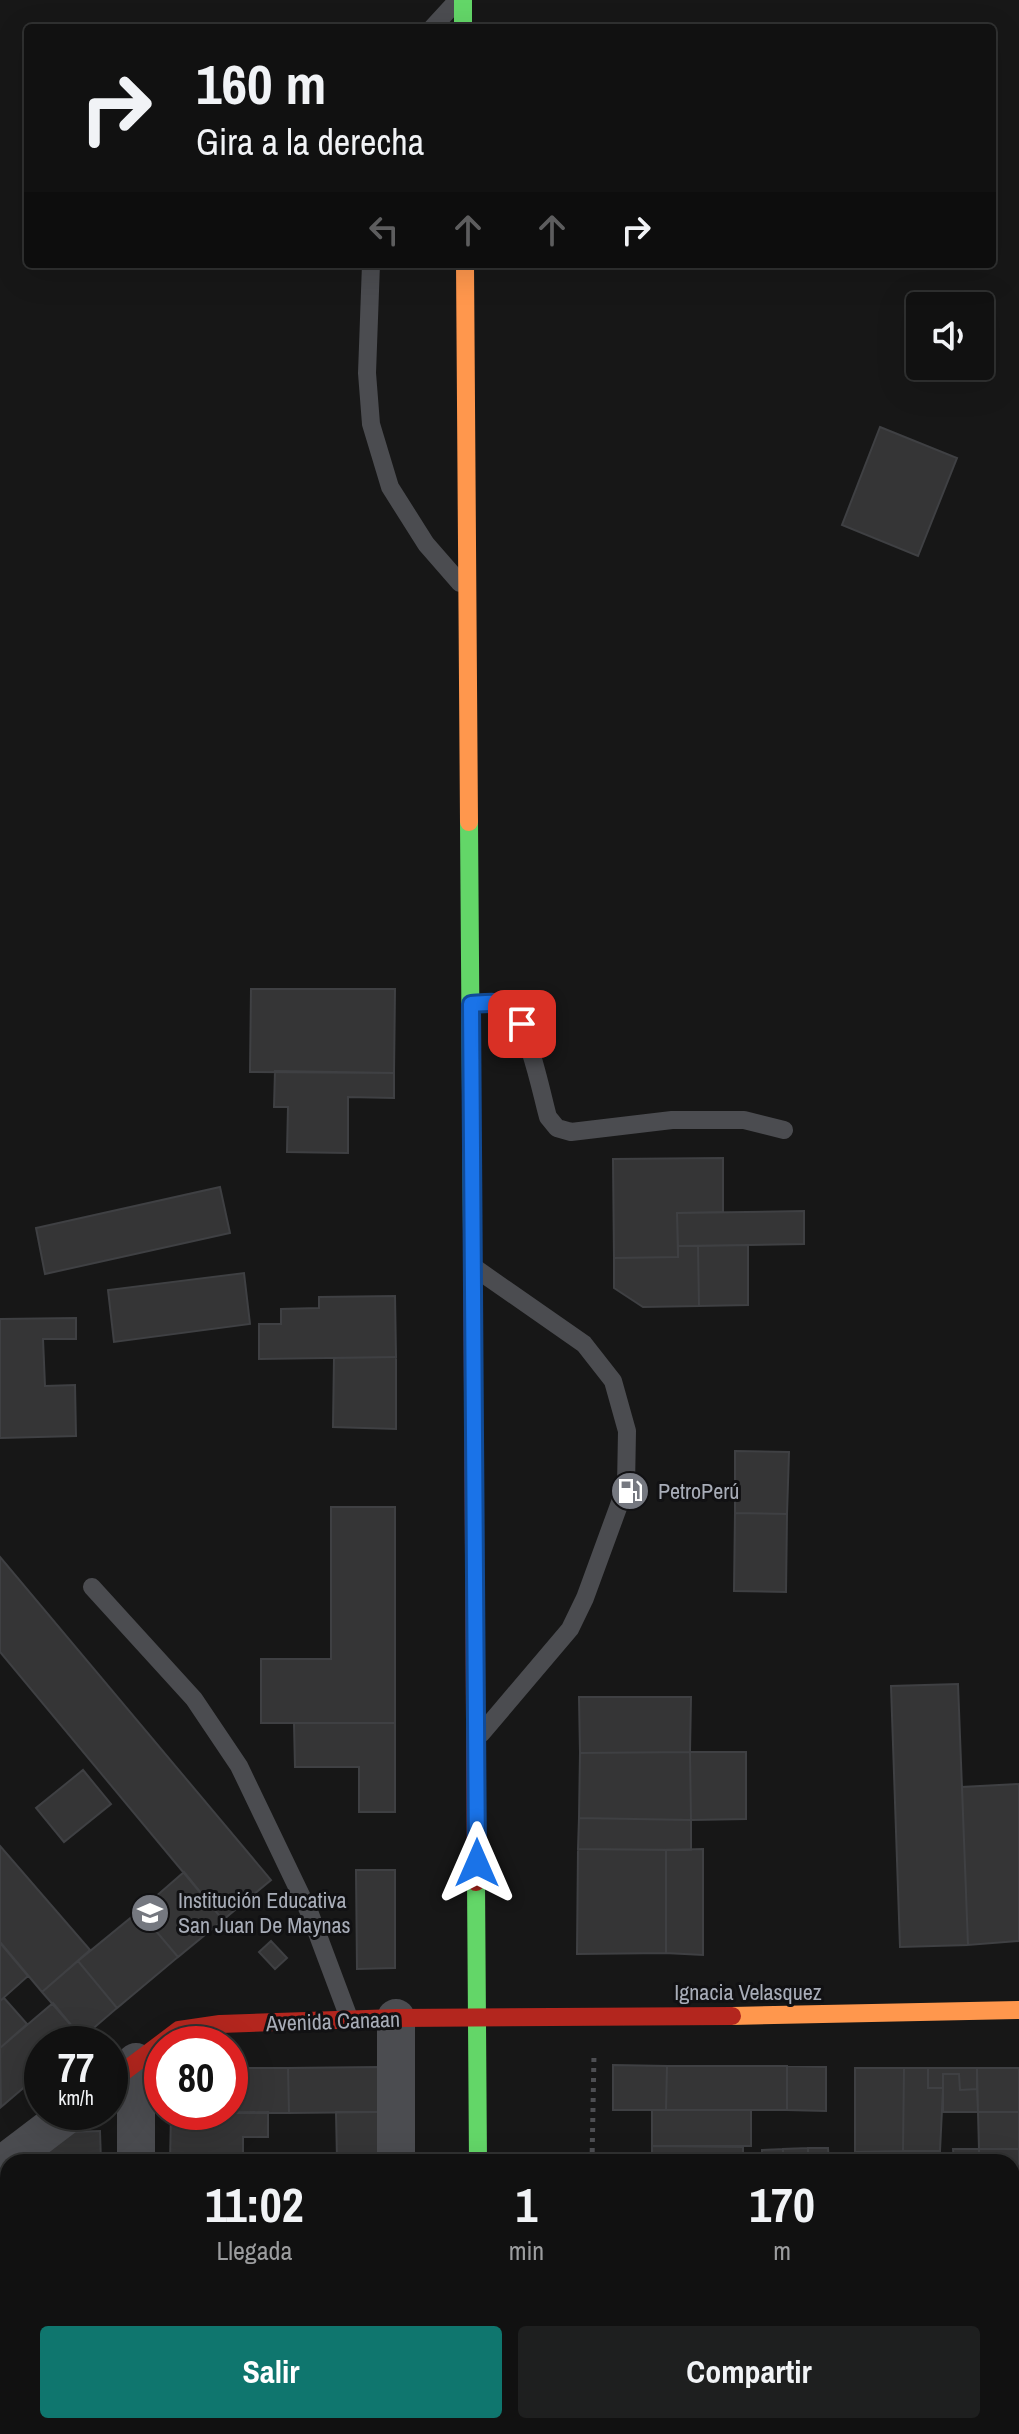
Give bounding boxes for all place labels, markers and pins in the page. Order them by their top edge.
pin [488,990,556,1058]
fuel station icon: PetroPerú [609,1470,651,1512]
place label: PetroPerú [658,1476,739,1506]
place label: Institución Educativa San Juan De Maynas [178,1885,350,1940]
school or university icon: Institución Educativa San Juan De Maynas [129,1892,171,1934]

